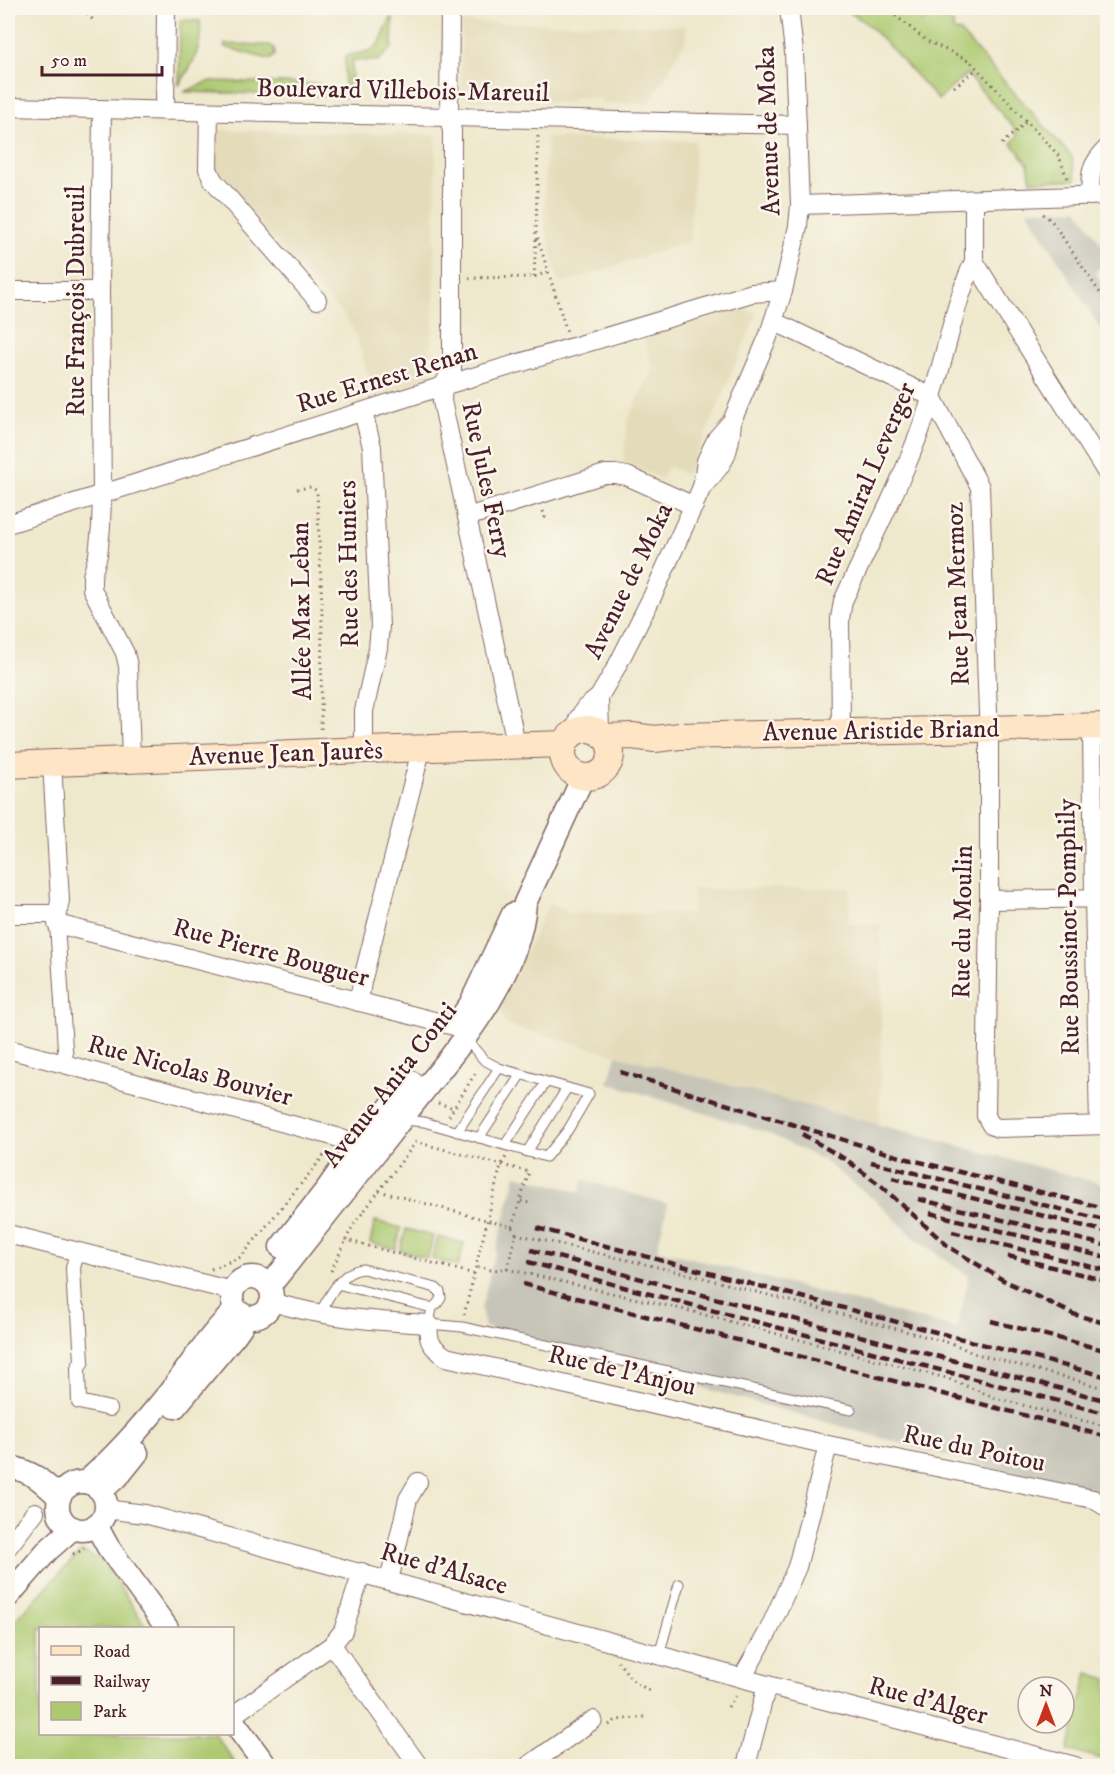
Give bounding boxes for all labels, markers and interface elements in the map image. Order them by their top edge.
scale bar [42,39,162,77]
street label: Avenue de Moka [750,46,788,216]
text: 50 m [51,50,87,72]
street label: Boulevard Villebois-Mareuil [256,72,550,110]
street label: Rue François Dubreuil [60,185,93,417]
street label: Rue Ernest Renan [293,335,482,421]
street label: Rue Amiral Leverger [808,377,924,591]
street label: Rue Jules Ferry [453,399,519,562]
street label: Rue des Huniers [331,480,367,648]
street label: Avenue de Moka [577,497,681,665]
street label: Rue Jean Mermoz [938,501,978,687]
street label: Allée Max Leban [284,521,320,701]
street label: Avenue Aristide Briand [762,712,1000,750]
street label: Avenue Jean Jaurès [188,734,384,774]
street label: Rue Boussinot-Pomphily [1050,798,1088,1056]
street label: Rue du Moulin [945,844,981,999]
street label: Rue Pierre Bouguer [169,911,373,995]
street label: Avenue Anita Conti [315,996,465,1174]
street label: Rue Nicolas Bouvier [84,1028,296,1114]
street label: Rue de l'Anjou [545,1338,699,1404]
street label: Rue du Poitou [900,1418,1048,1480]
street label: Rue d'Alsace [376,1535,512,1603]
legend [39,1627,234,1735]
text: Road [93,1641,130,1663]
street label: Rue d'Alger [865,1669,992,1733]
text: Railway [93,1671,151,1693]
north arrow [1016,1675,1076,1735]
text: N [1039,1681,1053,1701]
text: Park [93,1701,127,1723]

